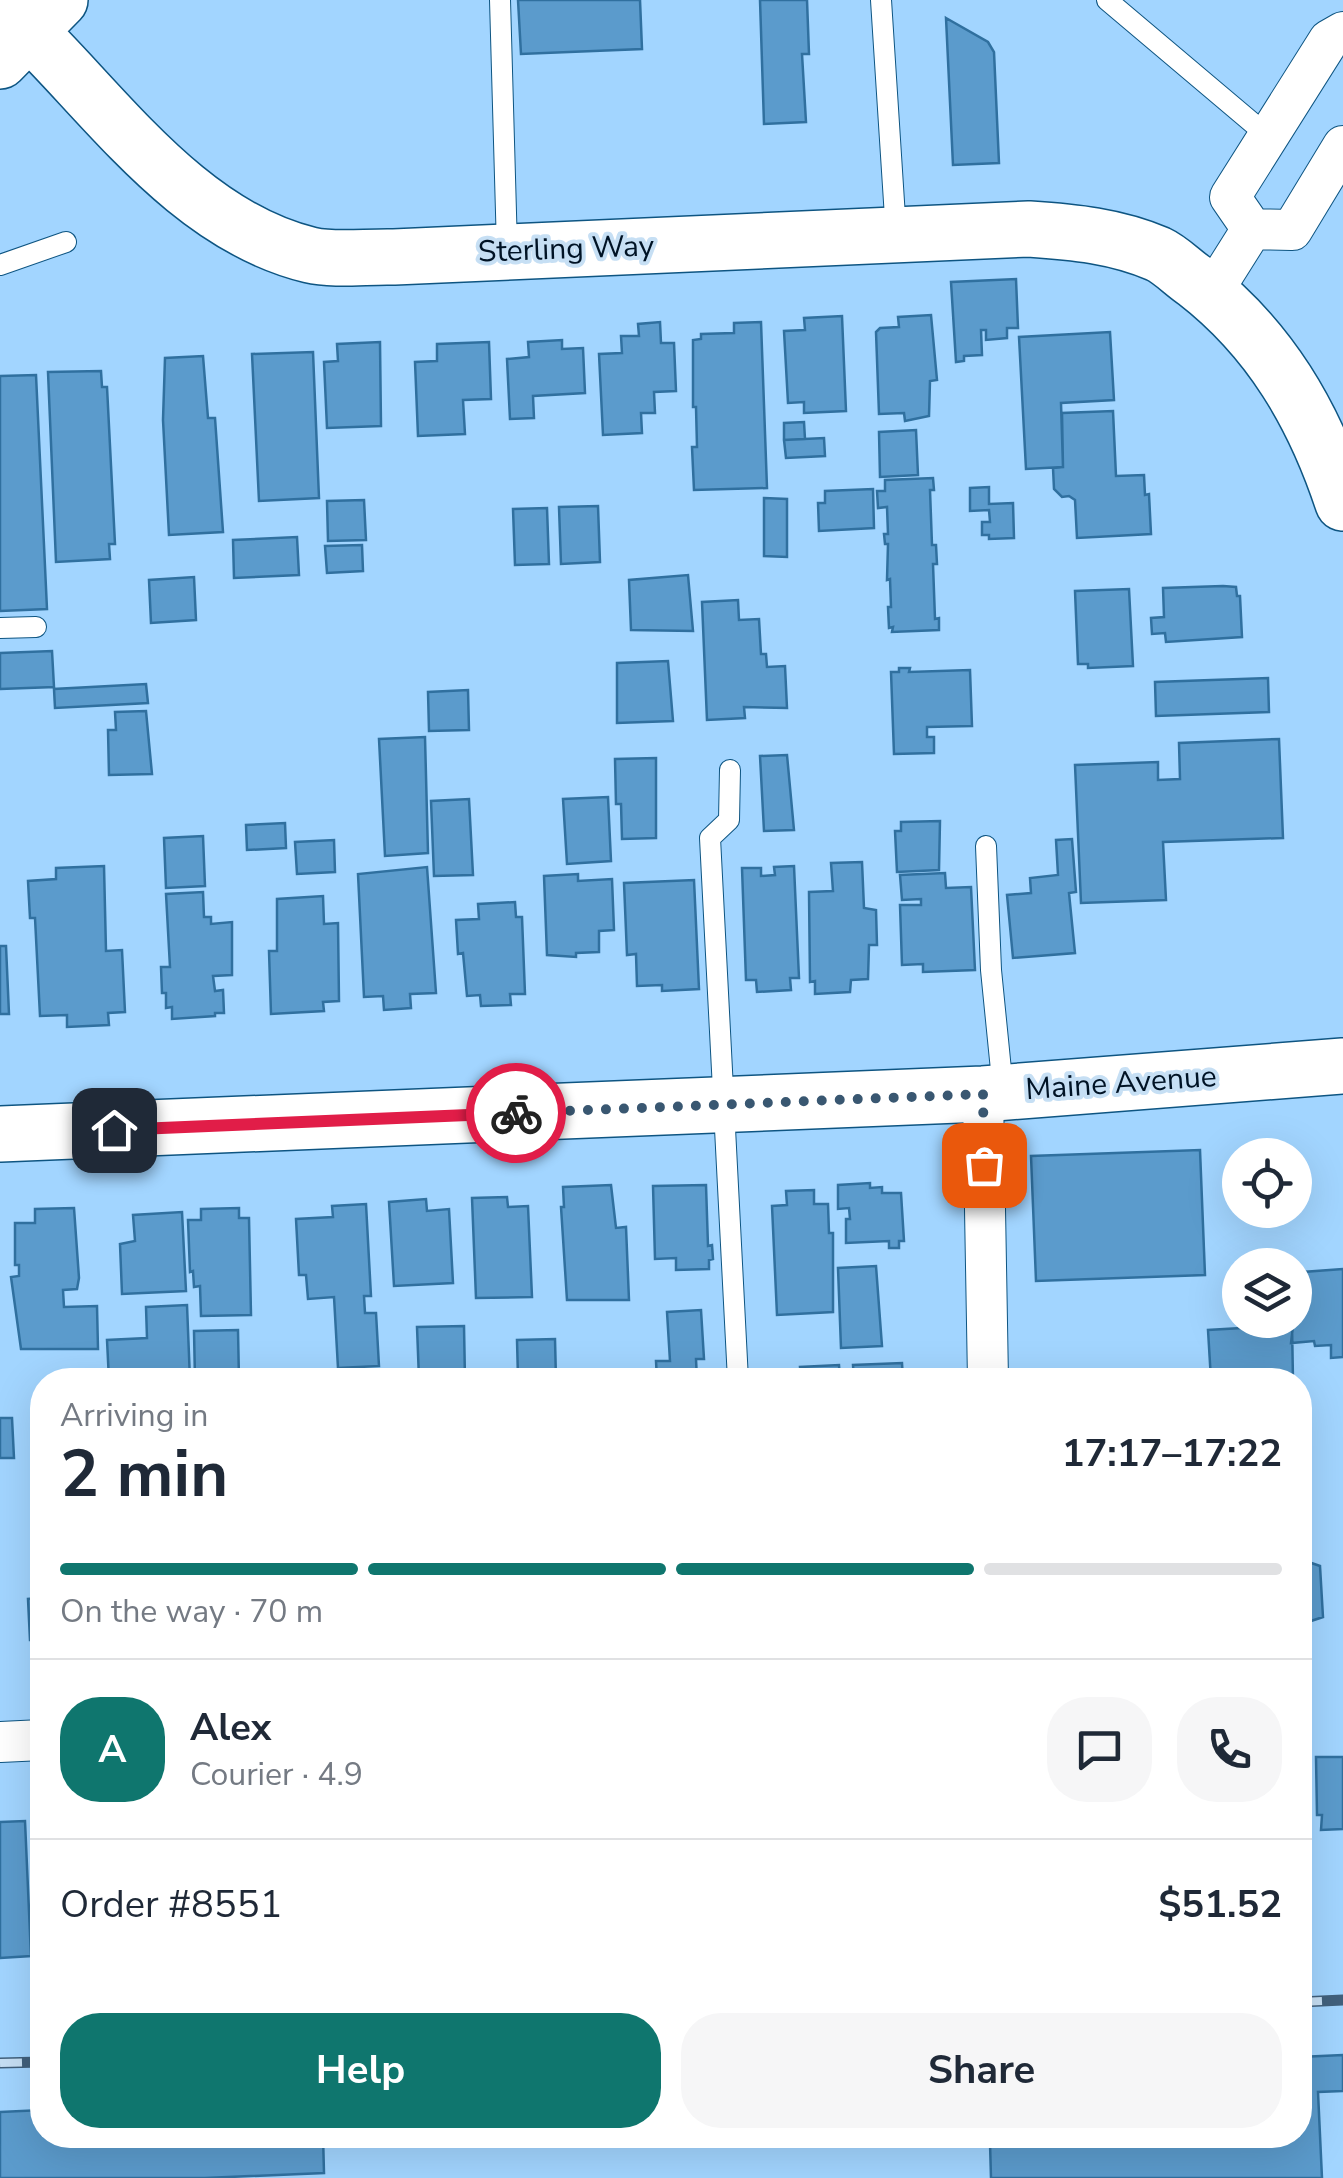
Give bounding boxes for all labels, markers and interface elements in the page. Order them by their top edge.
street label: Sterling Way [477,225,655,273]
street label: Maine Avenue [1024,1056,1218,1110]
courier [466,1063,566,1163]
icon: bike [489,1086,544,1141]
pin [72,1088,157,1173]
icon: home [87,1103,142,1158]
pin [942,1123,1027,1208]
icon: bag [957,1138,1012,1193]
map controls [1222,1138,1312,1338]
button: locate [1222,1138,1312,1228]
button: layers [1222,1248,1312,1338]
text: Arriving in [60,1394,208,1437]
text: 17:17–17:22 [1062,1428,1282,1479]
text: 2 min [60,1430,228,1519]
text: On the way · 70 m [60,1590,323,1633]
button: chat [1047,1697,1152,1802]
button: phone [1177,1697,1282,1802]
text: Alex [190,1702,271,1753]
text: A [98,1724,127,1775]
text: Courier · 4.9 [190,1753,363,1796]
text: Order #8551 [60,1879,282,1930]
text: $51.52 [1159,1879,1282,1930]
button: Help [60,2013,661,2128]
button: Share [681,2013,1282,2128]

